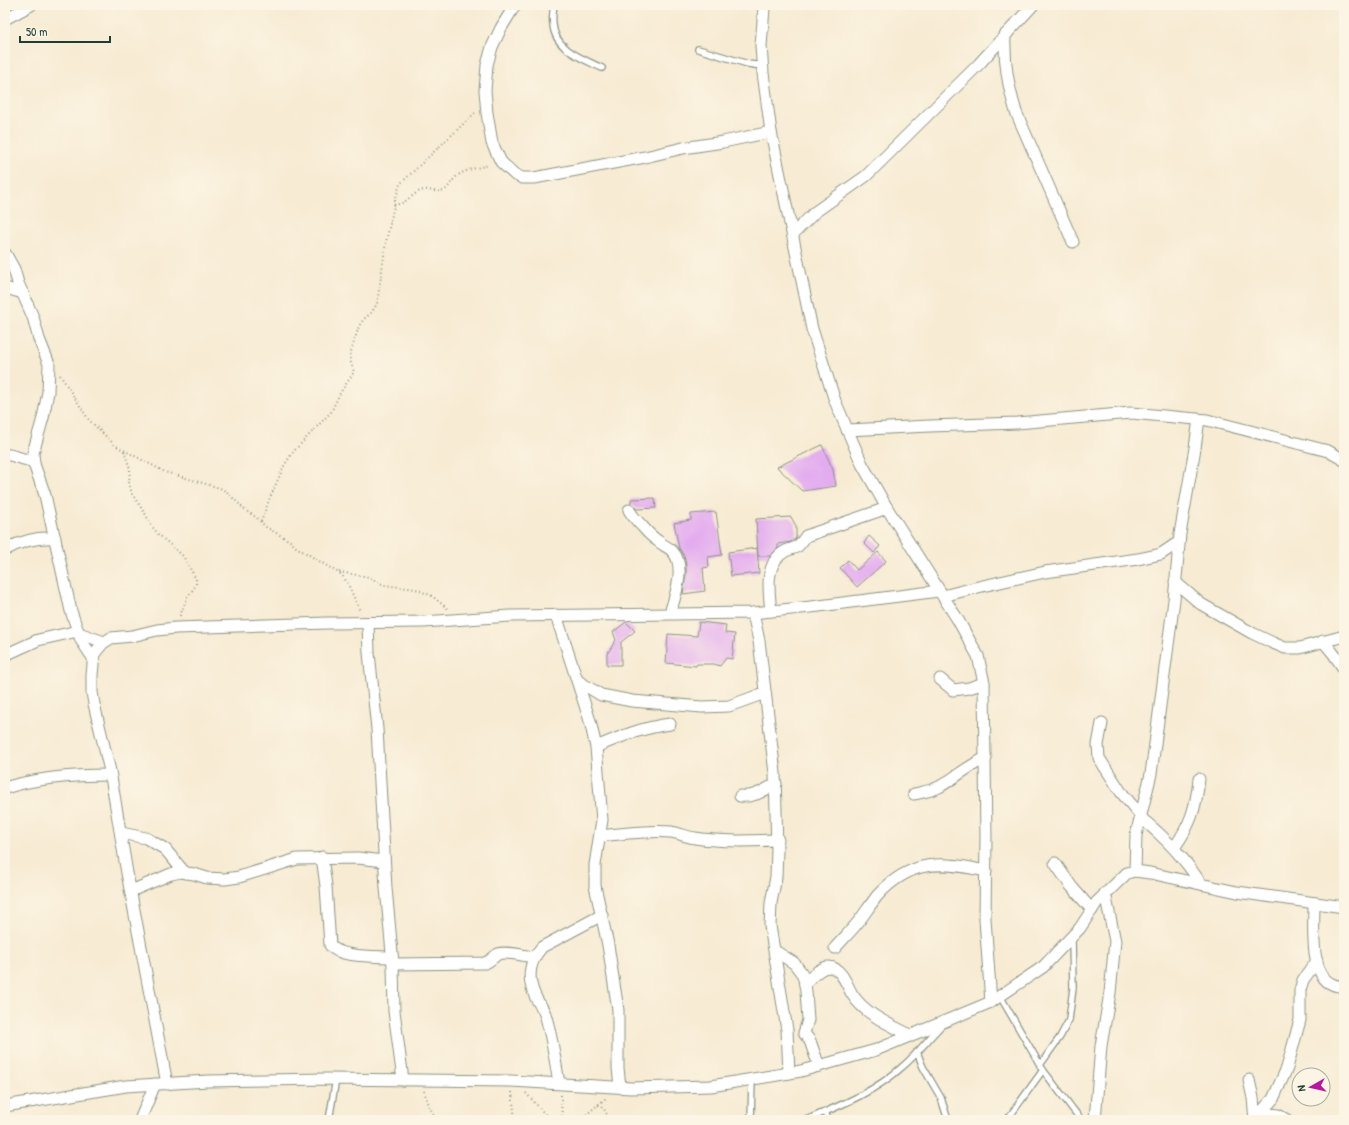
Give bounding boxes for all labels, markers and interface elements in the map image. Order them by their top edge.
scale bar [20,18,110,44]
text: 50 m [26,23,47,40]
north arrow [1291,1067,1331,1107]
text: N [1294,1084,1308,1092]

